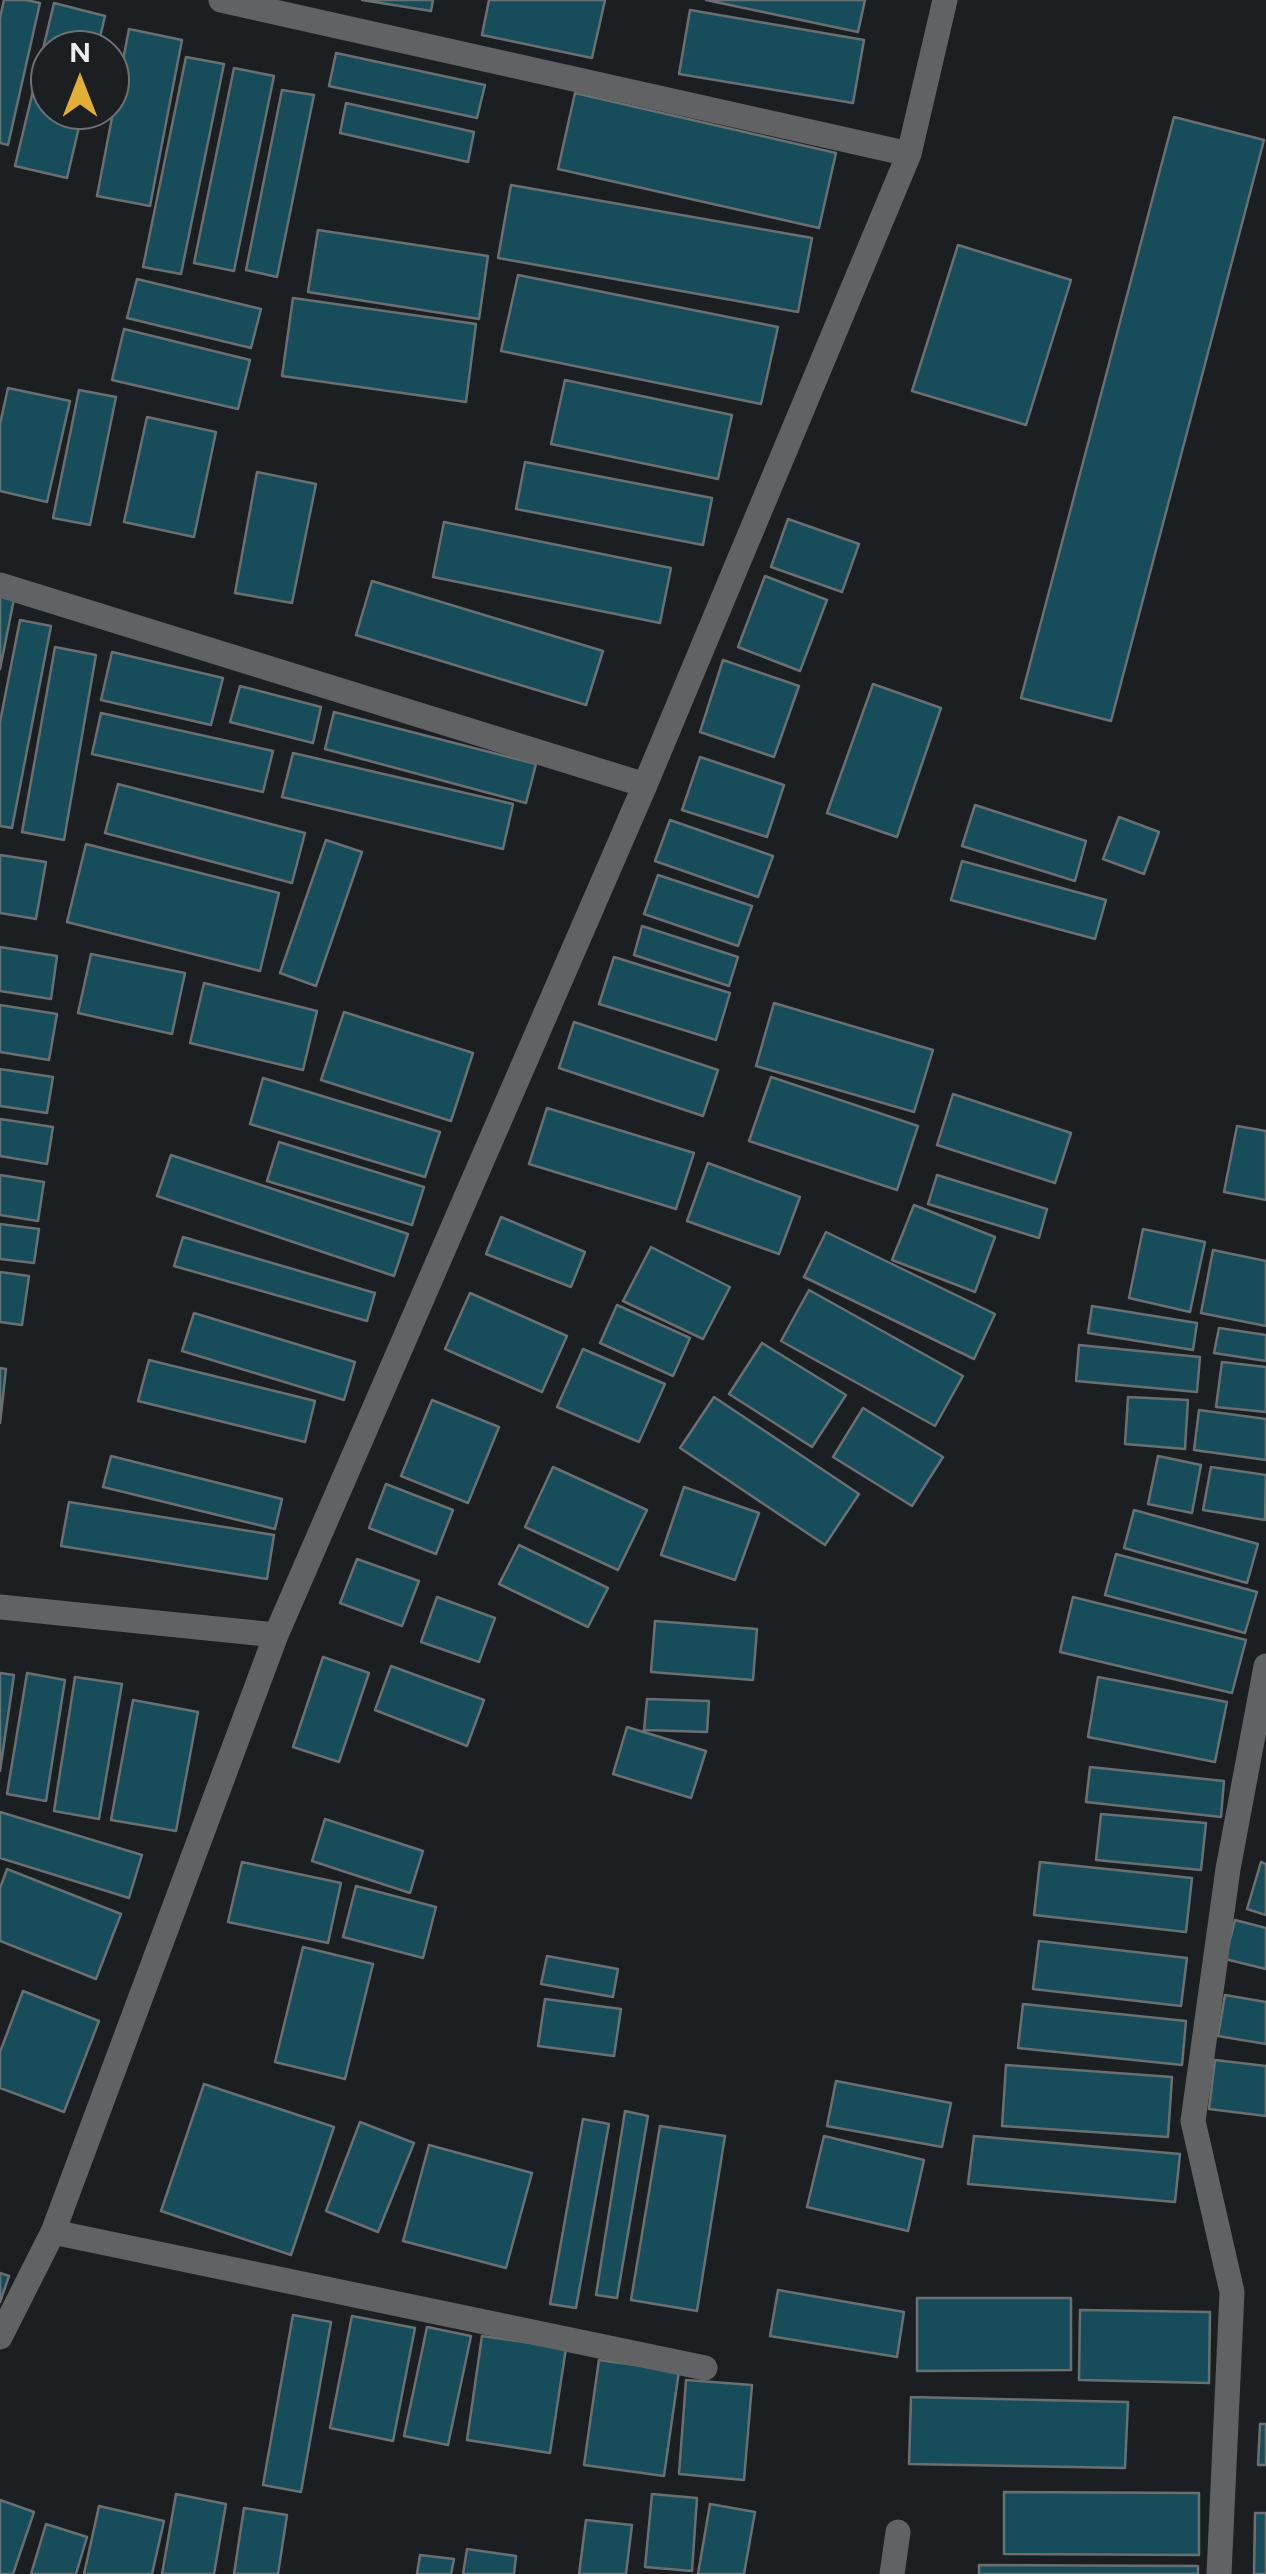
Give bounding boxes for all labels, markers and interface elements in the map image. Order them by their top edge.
north arrow [30,30,130,130]
text: N [69,35,91,69]

